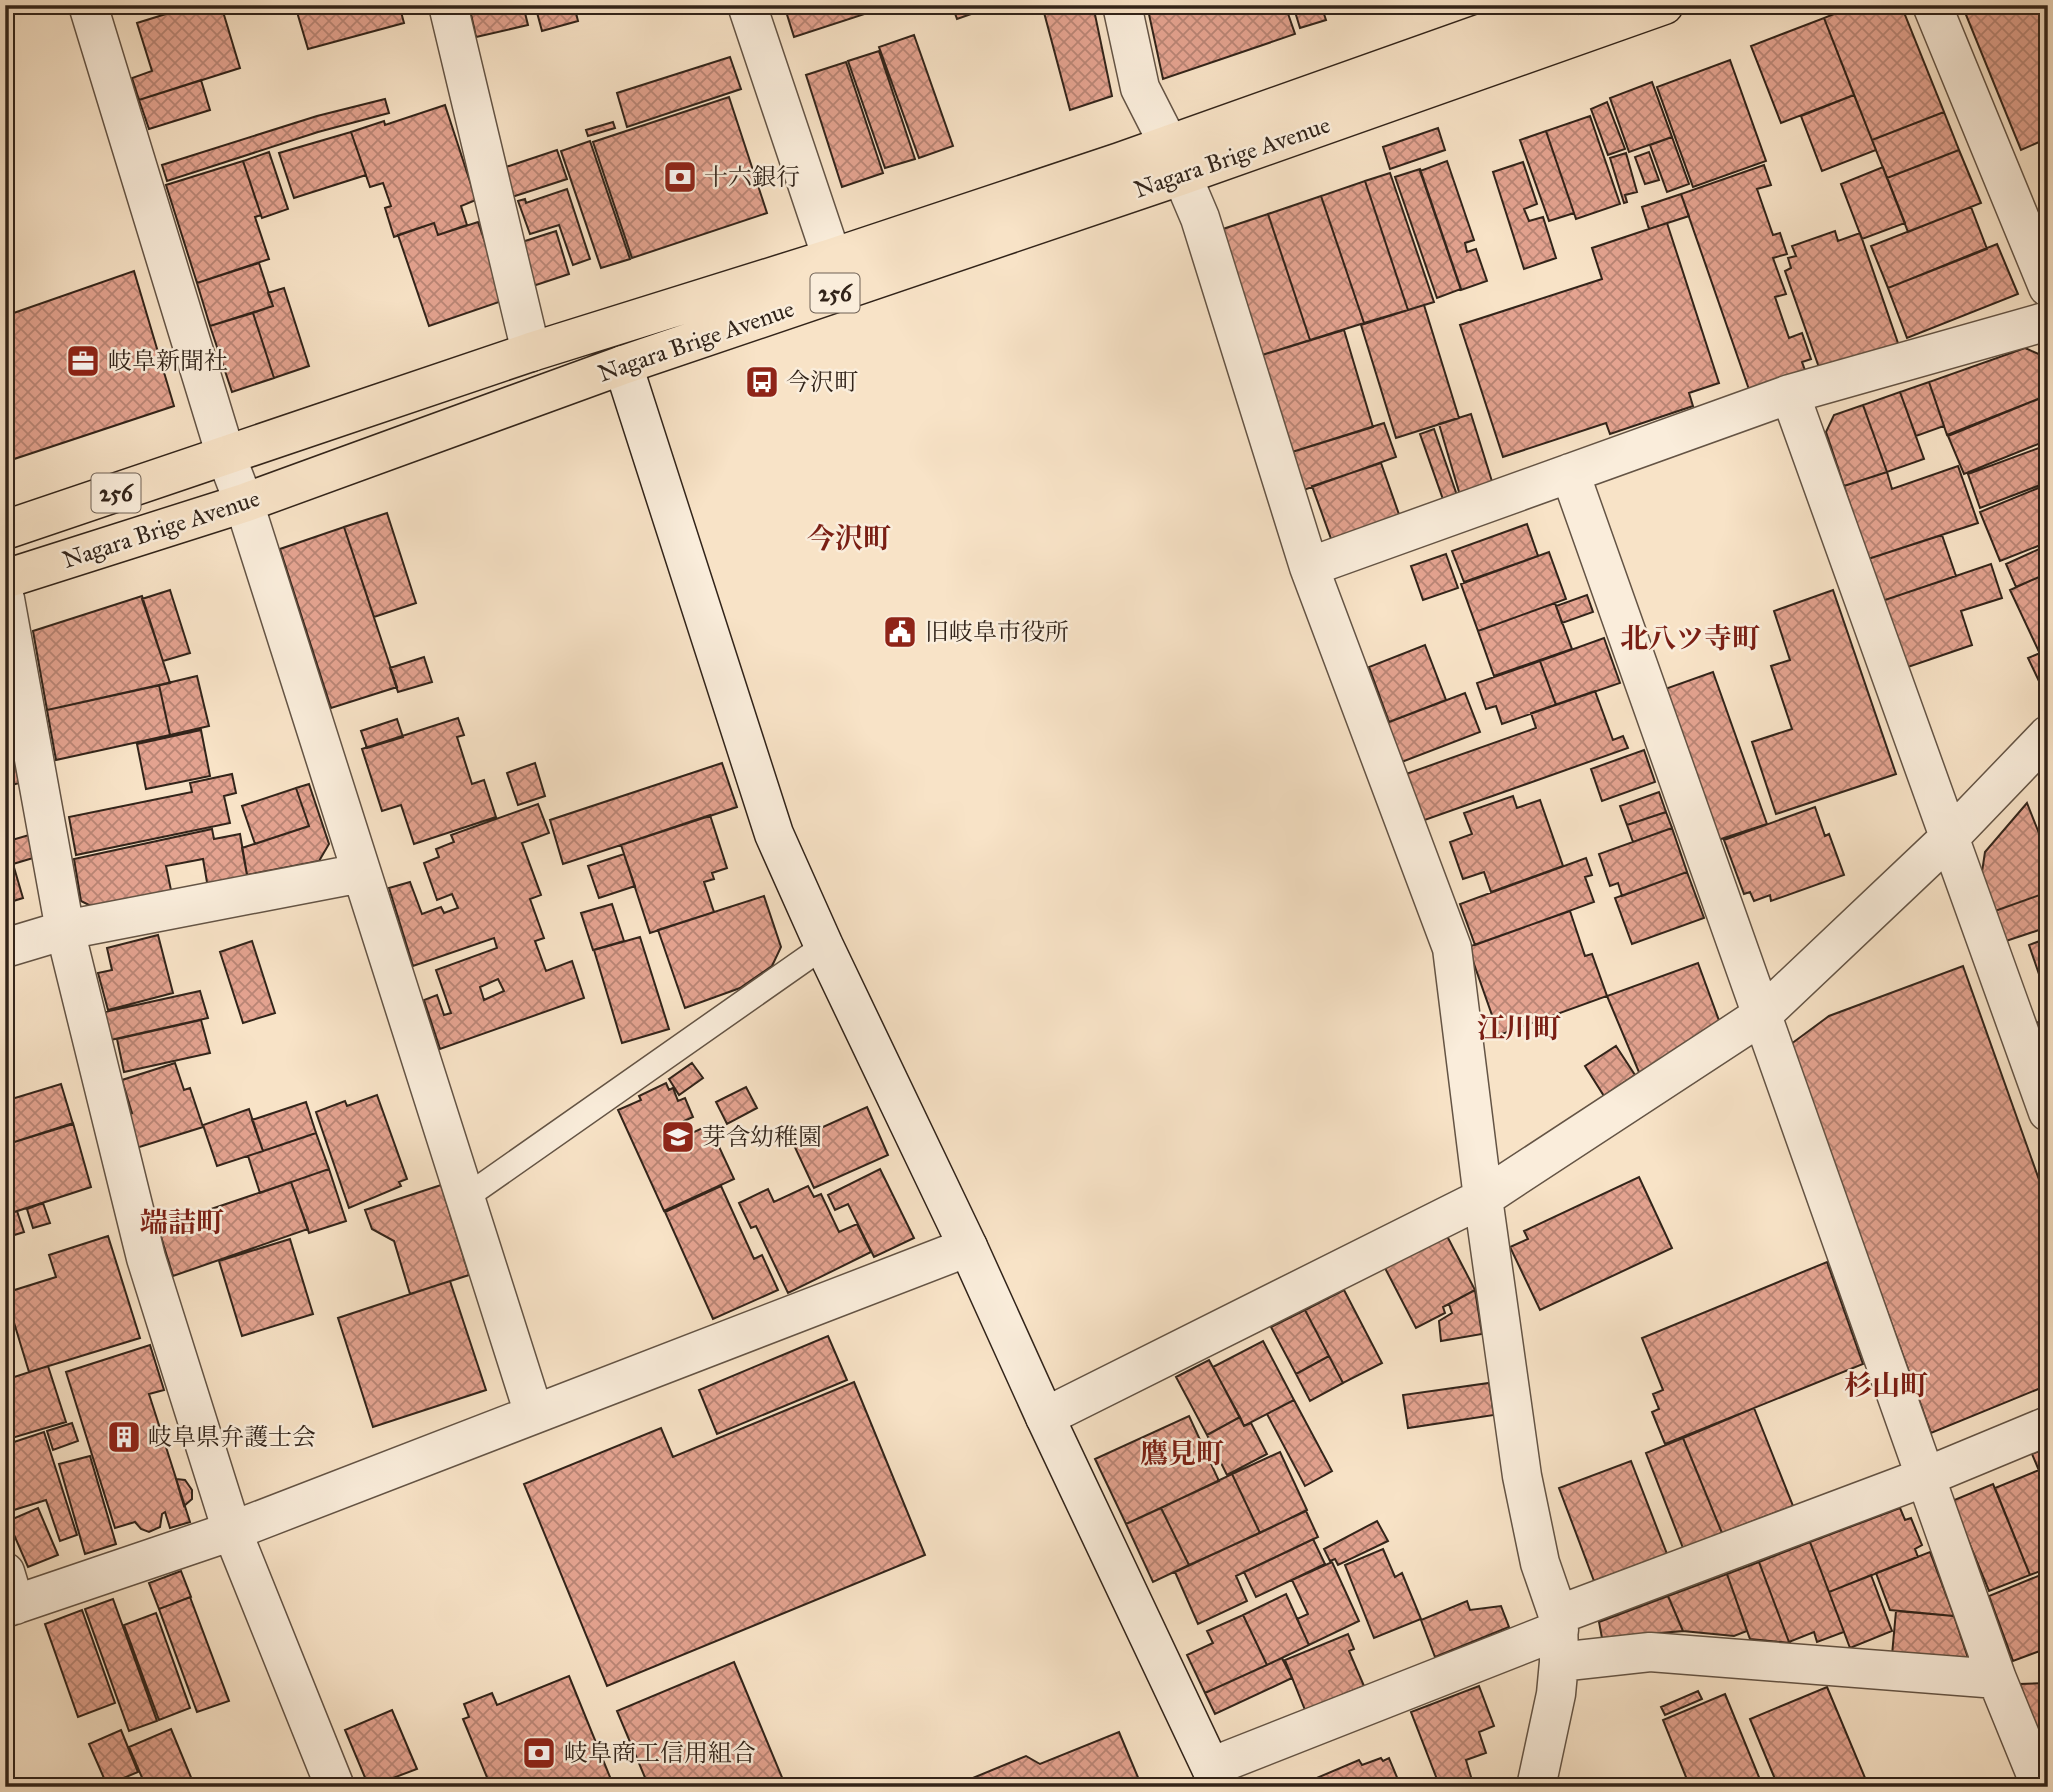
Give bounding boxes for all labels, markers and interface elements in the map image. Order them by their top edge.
street label: Nagara Brige Avenue [1130,109,1334,205]
bank icon: 十六銀行 [661,158,699,196]
place label: 十六銀行 [704,162,800,192]
road number: 256 [810,274,860,312]
street label: Nagara Brige Avenue [594,293,798,389]
office icon: 岐阜新聞社 [64,342,102,380]
place label: 岐阜新聞社 [108,346,228,376]
bus stop icon: 今沢町 [743,363,781,401]
place label: 今沢町 [786,367,858,397]
road number: 256 [92,474,140,512]
street label: Nagara Brige Avenue [59,483,263,575]
district label: 今沢町 [807,521,891,556]
public building icon: 旧岐阜市役所 [881,613,919,651]
place label: 旧岐阜市役所 [925,617,1069,647]
district label: 北八ツ寺町 [1620,621,1760,656]
district label: 江川町 [1477,1011,1561,1046]
school or university icon: 芽含幼稚園 [659,1118,697,1156]
place label: 芽含幼稚園 [702,1122,822,1152]
district label: 端詰町 [140,1205,224,1240]
district label: 杉山町 [1844,1368,1928,1403]
building icon: 岐阜県弁護士会 [105,1418,143,1456]
place label: 岐阜県弁護士会 [148,1422,316,1452]
district label: 鷹見町 [1140,1436,1224,1471]
bank icon: 岐阜商工信用組合 [520,1734,558,1772]
place label: 岐阜商工信用組合 [564,1738,756,1768]

